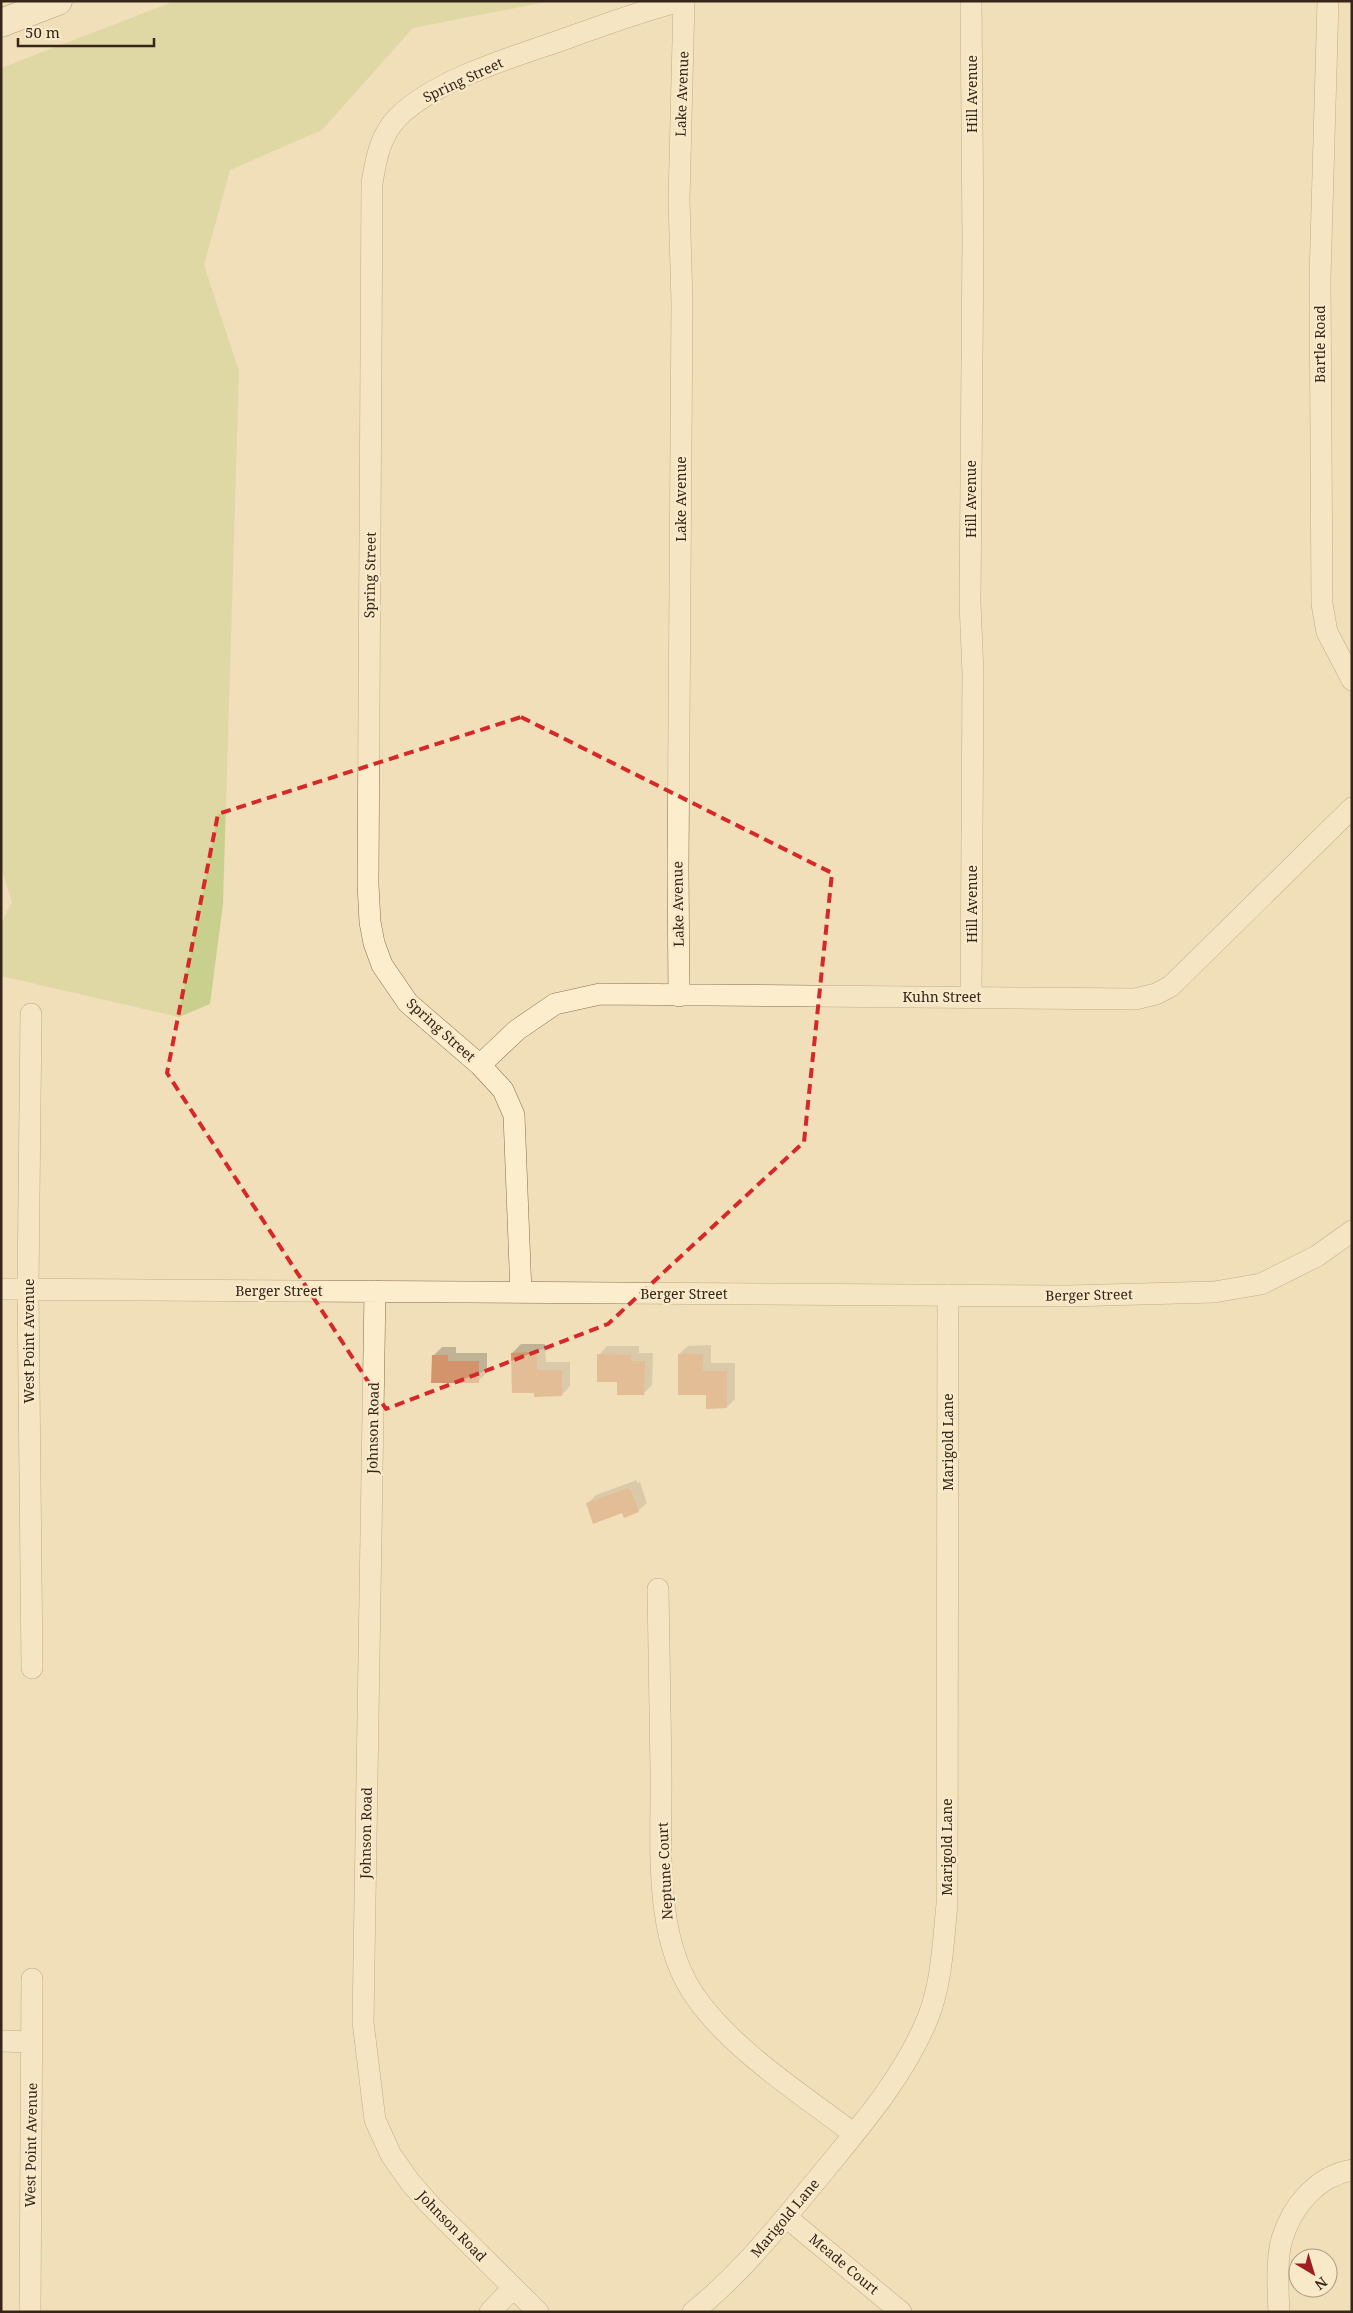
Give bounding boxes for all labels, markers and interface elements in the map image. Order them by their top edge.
scale bar [18,15,154,47]
text: 50 m [25,22,60,42]
street label: Lake Avenue [671,51,692,137]
street label: Spring Street [420,53,506,106]
street label: Hill Avenue [962,55,981,133]
street label: Bartle Road [1310,305,1329,383]
street label: Lake Avenue [671,456,690,542]
street label: Hill Avenue [961,460,980,538]
street label: Spring Street [359,531,380,618]
street label: Lake Avenue [667,861,688,947]
street label: Hill Avenue [962,865,981,943]
street label: Kuhn Street [902,987,982,1006]
street label: Spring Street [403,994,480,1066]
street label: West Point Avenue [19,1279,38,1403]
street label: Berger Street [235,1281,323,1300]
street label: Berger Street [640,1284,728,1303]
street label: Berger Street [1045,1284,1133,1305]
street label: Johnson Road [362,1382,383,1475]
street label: Marigold Lane [938,1393,957,1491]
street label: Johnson Road [355,1787,376,1880]
street label: Marigold Lane [937,1798,956,1896]
street label: Neptune Court [652,1822,677,1920]
street label: West Point Avenue [20,2082,41,2208]
street label: Marigold Lane [746,2174,823,2261]
street label: Johnson Road [413,2185,491,2266]
street label: Meade Court [806,2229,883,2298]
north arrow [1288,2248,1338,2298]
text: N [1311,2273,1332,2295]

